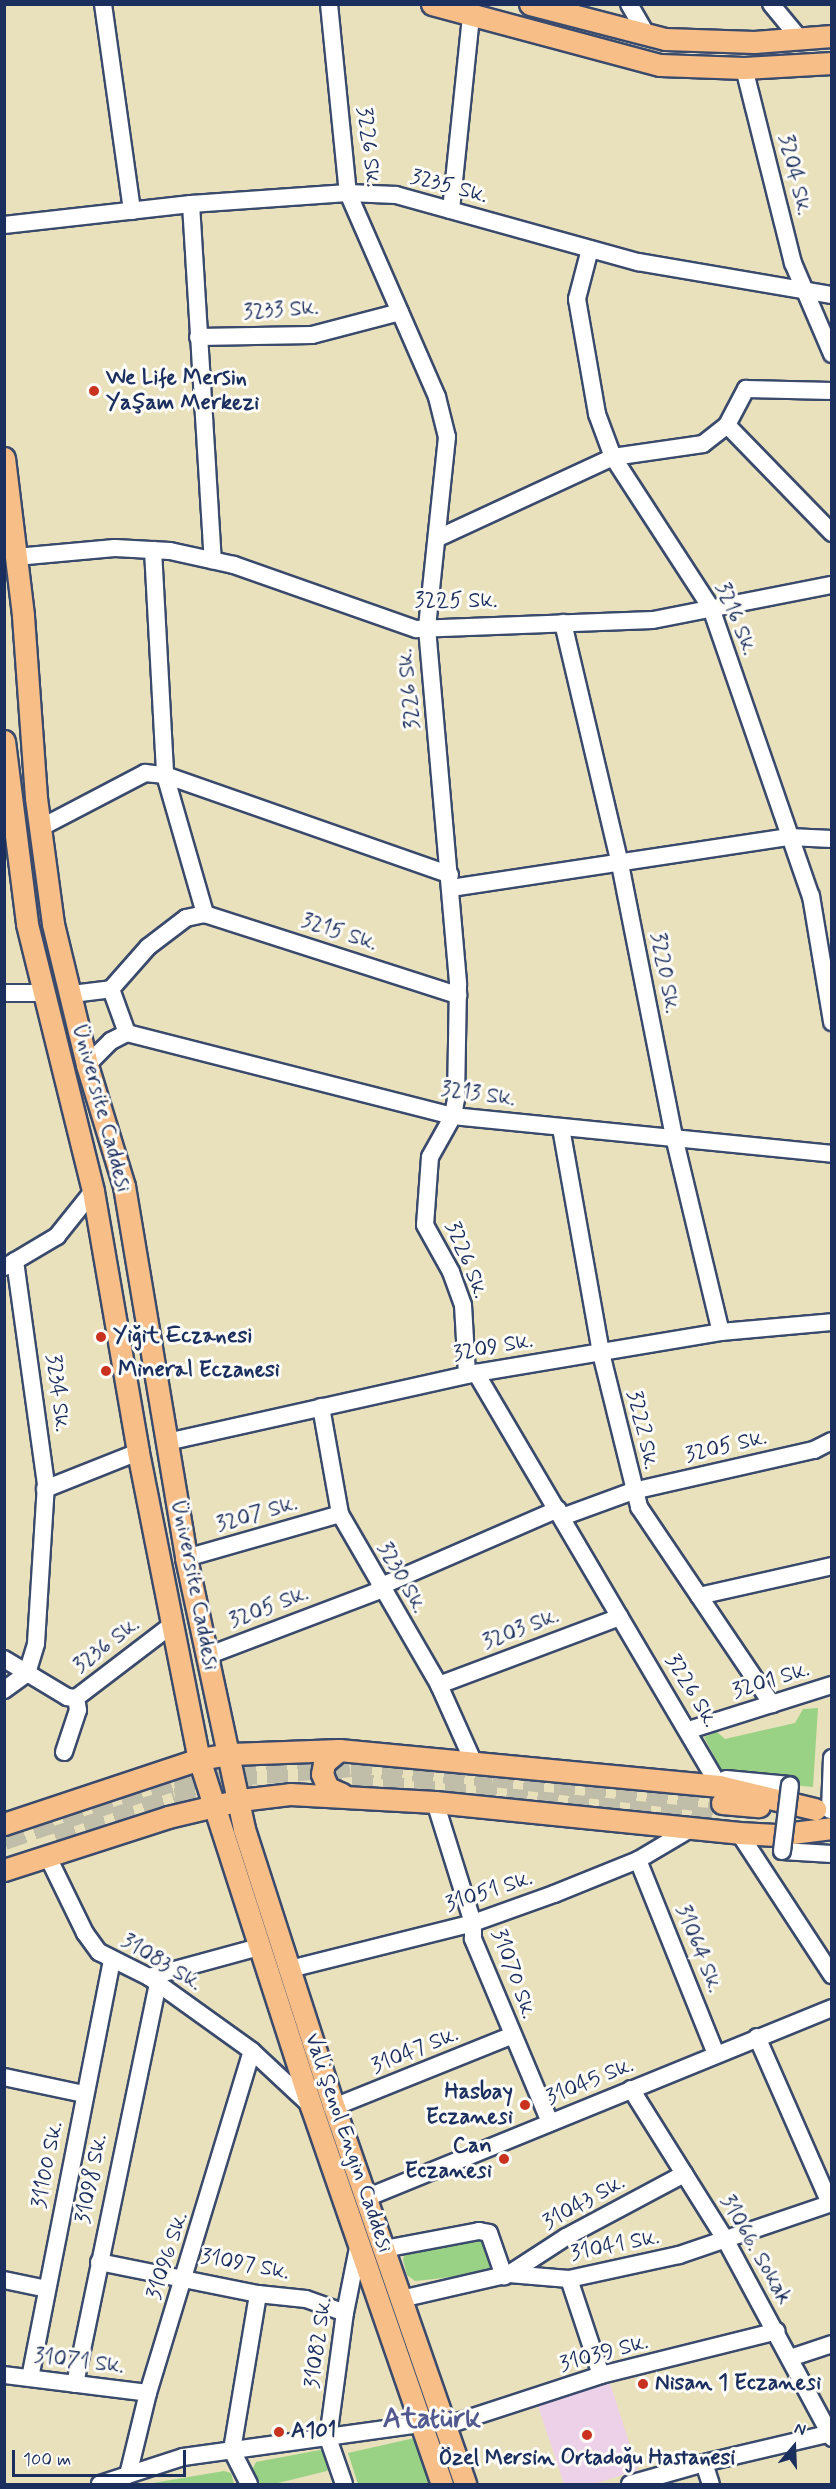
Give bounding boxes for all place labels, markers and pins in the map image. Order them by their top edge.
place label: We Life Mersin Yaşam Merkezi [106,365,256,416]
marker: We Life Mersin Yaşam Merkezi [87,384,101,398]
place label: Yiğit Eczanesi [113,1324,253,1350]
marker: Yiğit Eczanesi [94,1330,108,1344]
place label: Mineral Eczanesi [118,1358,286,1384]
marker: Mineral Eczanesi [99,1364,113,1378]
place label: Hasbay Eczanesi [426,2079,513,2130]
marker: Hasbay Eczanesi [518,2098,532,2112]
place label: Can Eczanesi [405,2133,492,2184]
marker: Can Eczanesi [497,2152,511,2166]
place label: Nisan 1 Eczanesi [655,2371,821,2397]
marker: Nisan 1 Eczanesi [636,2377,650,2391]
place label: A101 [291,2419,336,2445]
marker: A101 [272,2425,286,2439]
marker: Özel Mersin Ortadoğu Hastanesi [578,2426,596,2444]
place label: Özel Mersin Ortadoğu Hastanesi [441,2446,733,2472]

